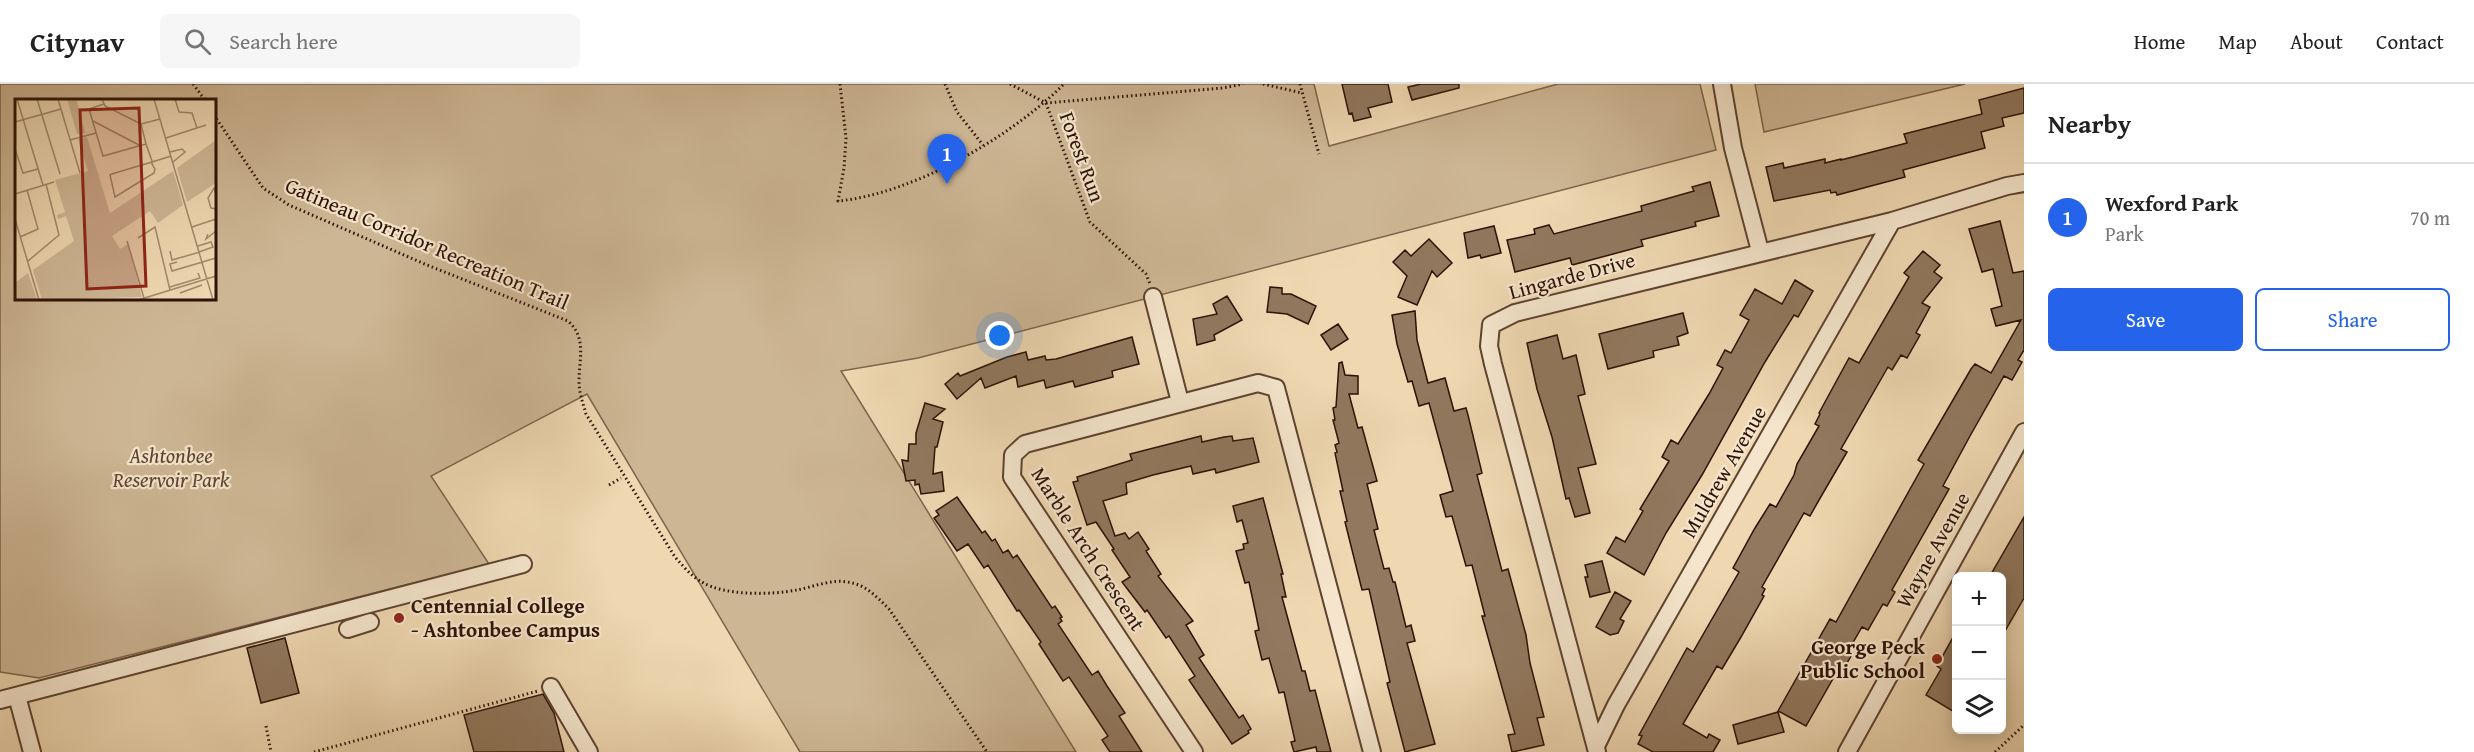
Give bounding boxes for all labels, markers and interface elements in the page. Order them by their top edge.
search box [160,14,580,68]
text: Citynav [30,21,124,62]
icon: search [181,25,214,58]
text: Search here [229,25,338,57]
text: Home [2134,26,2185,57]
text: Map [2218,26,2257,57]
text: About [2290,26,2343,57]
text: Contact [2376,26,2444,57]
inset map [15,99,216,300]
text: Nearby [2048,104,2131,143]
street label: Forest Run [1052,107,1113,206]
pin: 1 [928,135,966,184]
street label: Gatineau Corridor Recreation Trail [281,170,574,318]
text: Wexford Park [2105,187,2238,219]
text: 1 [2062,203,2073,232]
text: 70 m [2410,203,2450,232]
text: Park [2105,219,2144,248]
street label: Lingarde Drive [1505,244,1639,307]
button: Save [2048,288,2243,351]
button: Share [2255,288,2450,351]
your location [985,321,1014,350]
street label: Muldrew Avenue [1673,400,1774,544]
park label: Ashtonbee Reservoir Park [112,440,230,495]
street label: Marble Arch Crescent [1024,461,1153,637]
street label: Wayne Avenue [1888,486,1977,613]
map controls [1952,572,2006,734]
button: + [1952,572,2006,626]
place label: Centennial College - Ashtonbee Campus [411,590,600,645]
marker: Centennial College - Ashtonbee Campus [392,611,406,625]
button: − [1952,626,2006,680]
place label: George Peck Public School [1800,631,1926,686]
marker: George Peck Public School [1930,652,1944,666]
button: layers [1952,680,2006,734]

